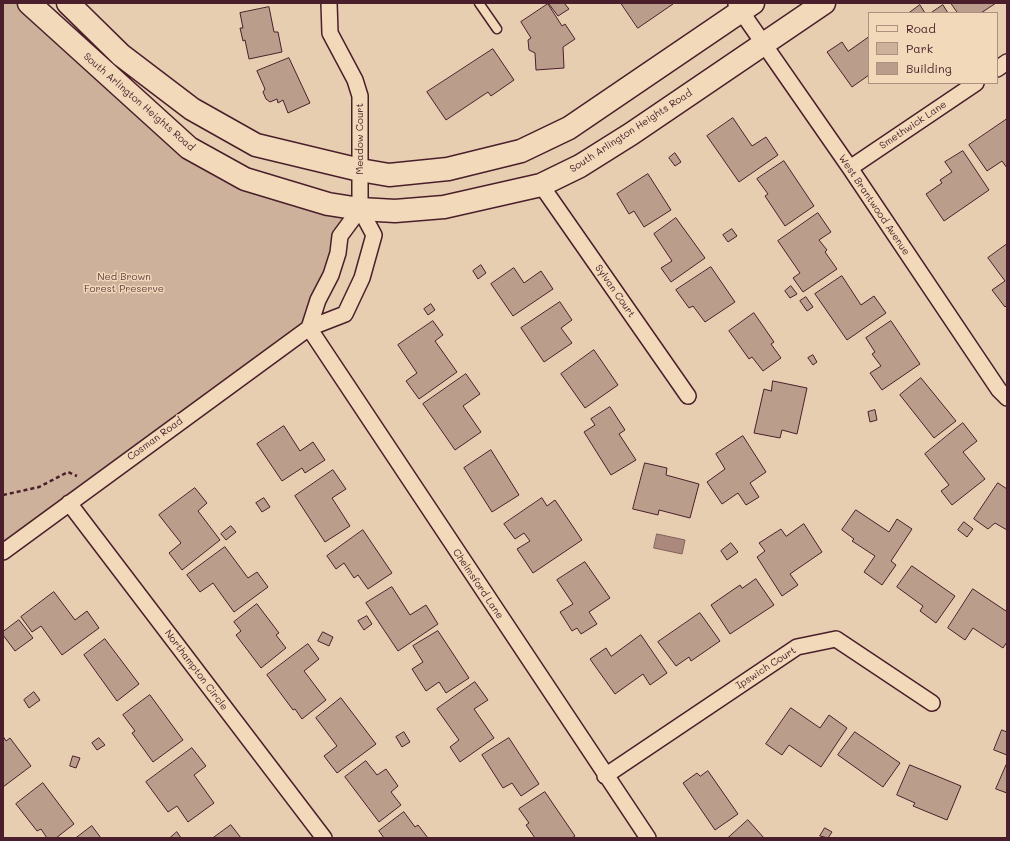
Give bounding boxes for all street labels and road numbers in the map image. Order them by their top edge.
street label: South Arlington Heights Road [81,50,197,154]
street label: South Arlington Heights Road [568,87,694,175]
street label: Smethwick Lane [877,98,949,152]
street label: Meadow Court [354,103,366,175]
street label: West Brantwood Avenue [836,152,912,258]
street label: Sylvan Court [592,262,638,320]
street label: Cosman Road [125,415,185,463]
street label: Chelmsford Lane [450,547,506,621]
street label: Northampton Circle [162,627,230,713]
street label: Ipswich Court [734,644,798,692]

